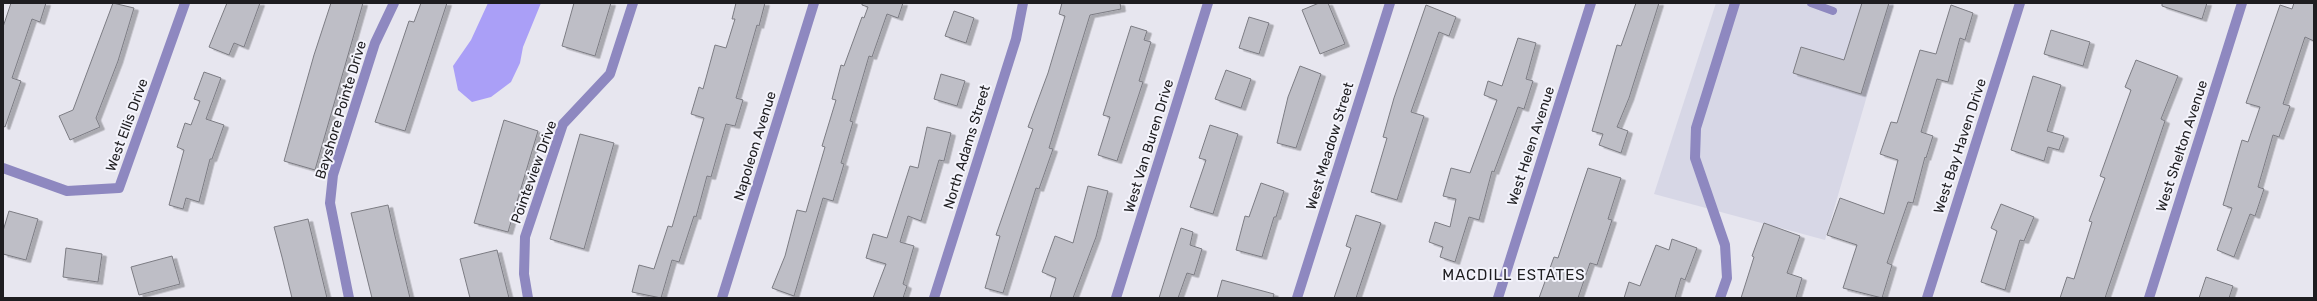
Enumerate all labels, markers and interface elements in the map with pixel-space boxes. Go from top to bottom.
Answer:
street label: Bayshore Pointe Drive [312,39,370,181]
street label: West Ellis Drive [102,76,152,174]
street label: West Bay Haven Drive [1930,76,1990,216]
street label: West Van Buren Drive [1121,77,1177,215]
street label: West Shelton Avenue [2153,78,2211,214]
street label: West Meadow Street [1303,80,1358,212]
street label: North Adams Street [940,82,994,211]
street label: West Helen Avenue [1504,84,1558,208]
street label: Napoleon Avenue [730,89,780,203]
street label: Pointeview Drive [507,118,561,226]
district label: MACDILL ESTATES [1442,266,1586,284]

